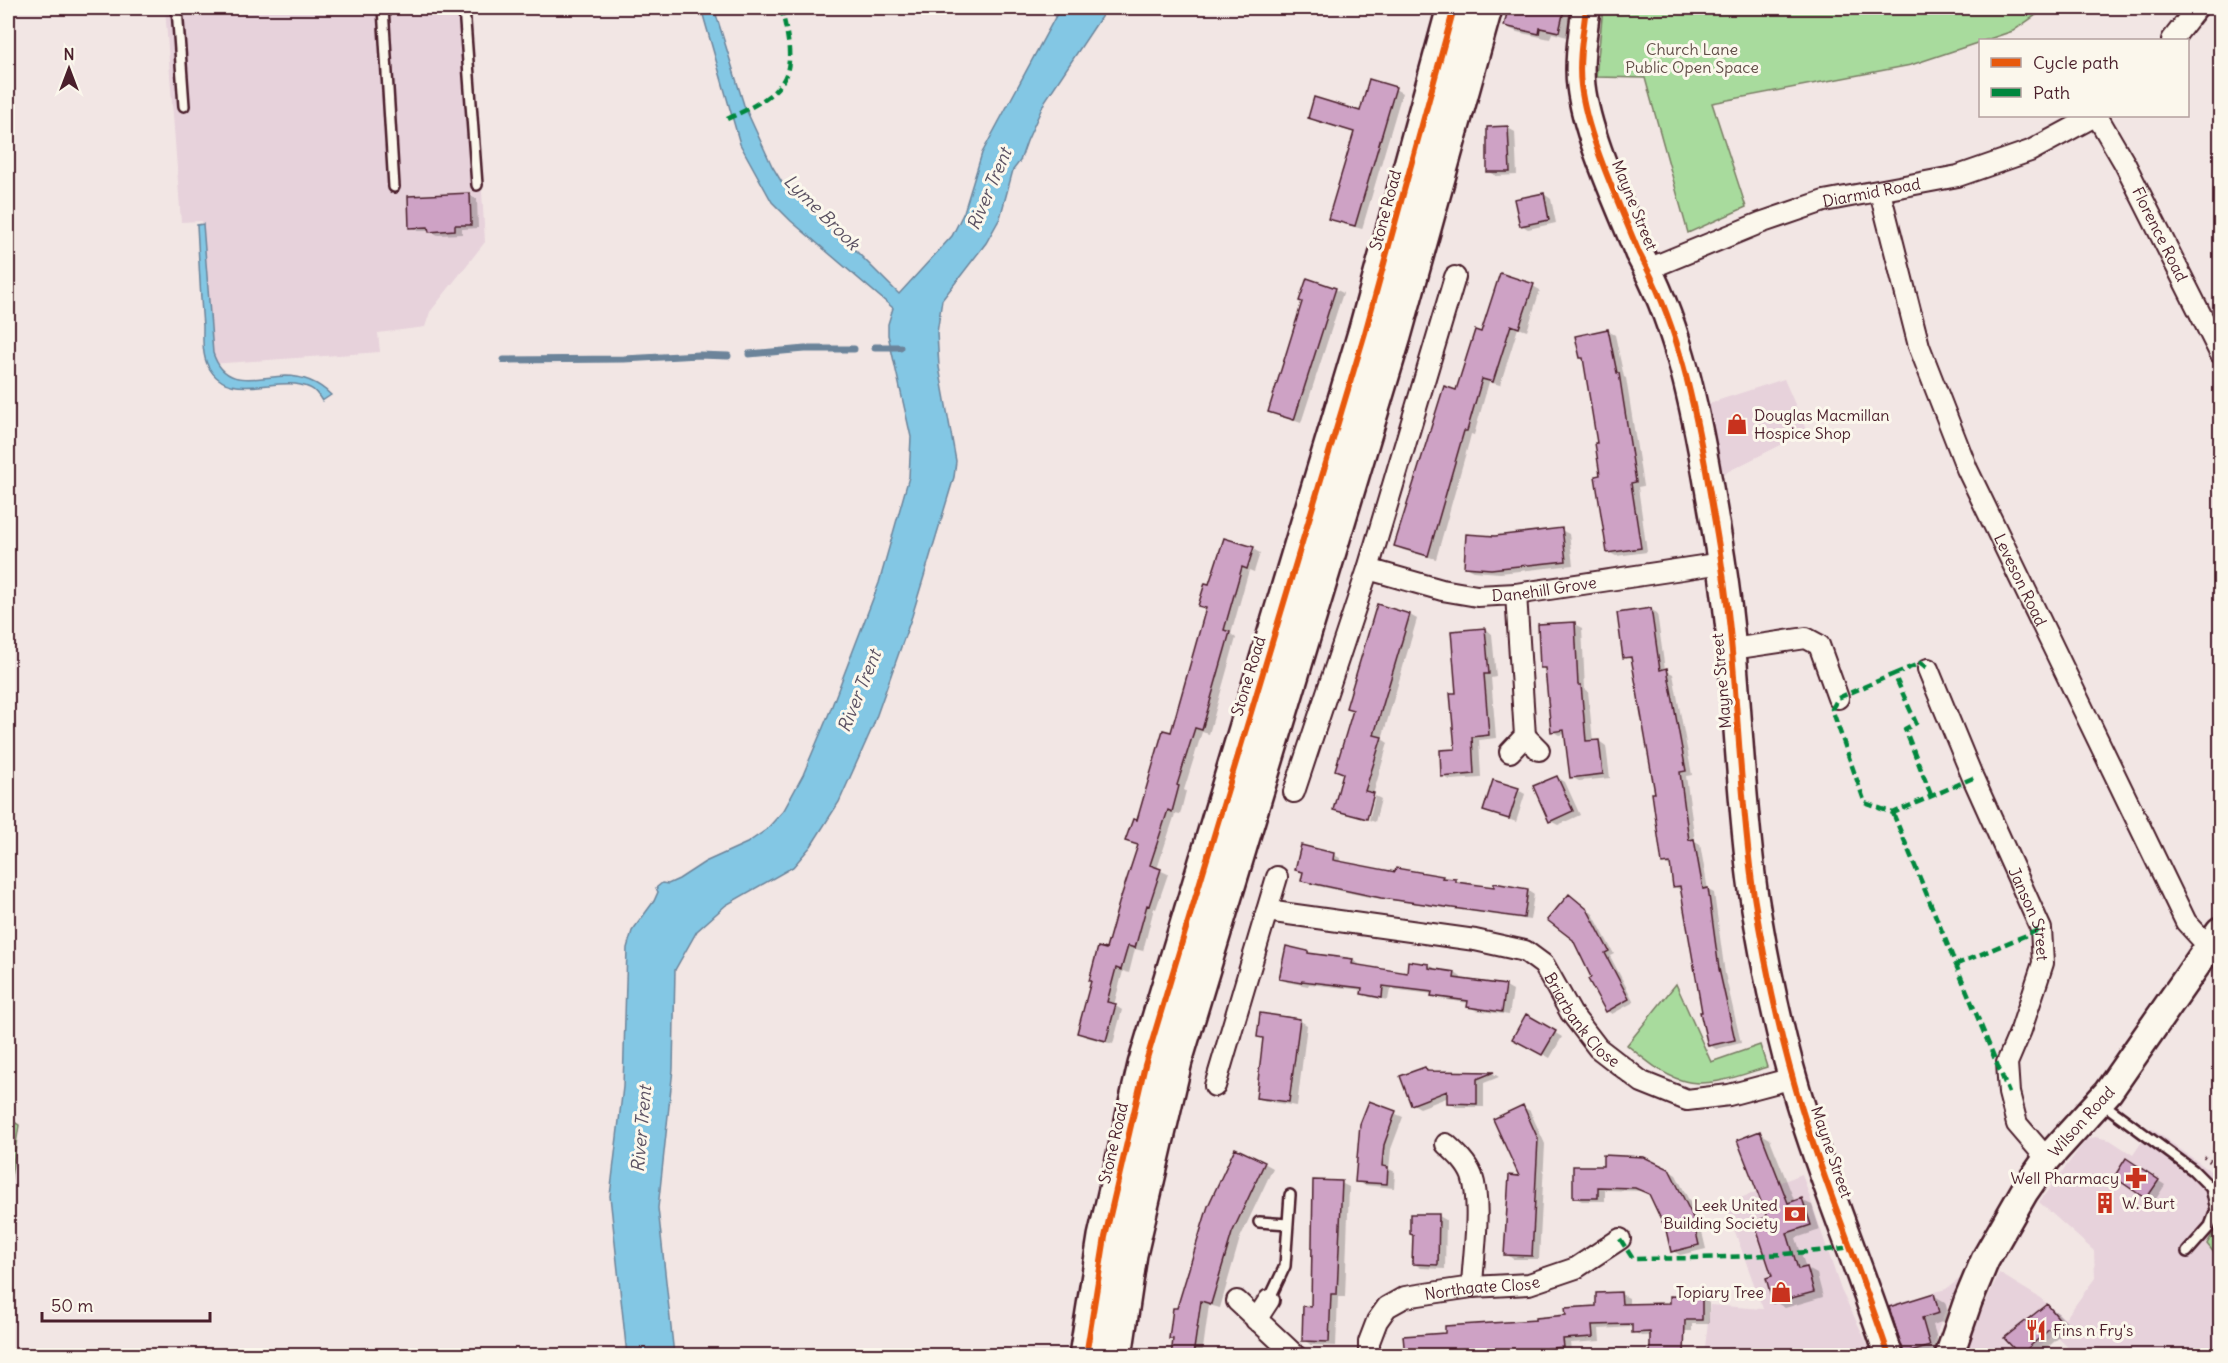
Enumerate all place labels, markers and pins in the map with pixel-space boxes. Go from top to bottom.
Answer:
place label: Douglas Macmillan Hospice Shop [1754,405,1890,443]
shop icon: Douglas Macmillan Hospice Shop [1725,412,1749,436]
pharmacy icon: Well Pharmacy [2124,1166,2148,1190]
place label: Well Pharmacy [2011,1168,2119,1188]
building icon: W. Burt [2093,1191,2117,1215]
place label: W. Burt [2122,1193,2175,1213]
place label: Leek United Building Society [1663,1195,1778,1233]
bank icon: Leek United Building Society [1783,1202,1807,1226]
shop icon: Topiary Tree [1769,1280,1793,1304]
place label: Topiary Tree [1676,1282,1764,1302]
restaurant icon: Fins n Fry's [2024,1318,2048,1342]
place label: Fins n Fry's [2053,1320,2133,1340]

